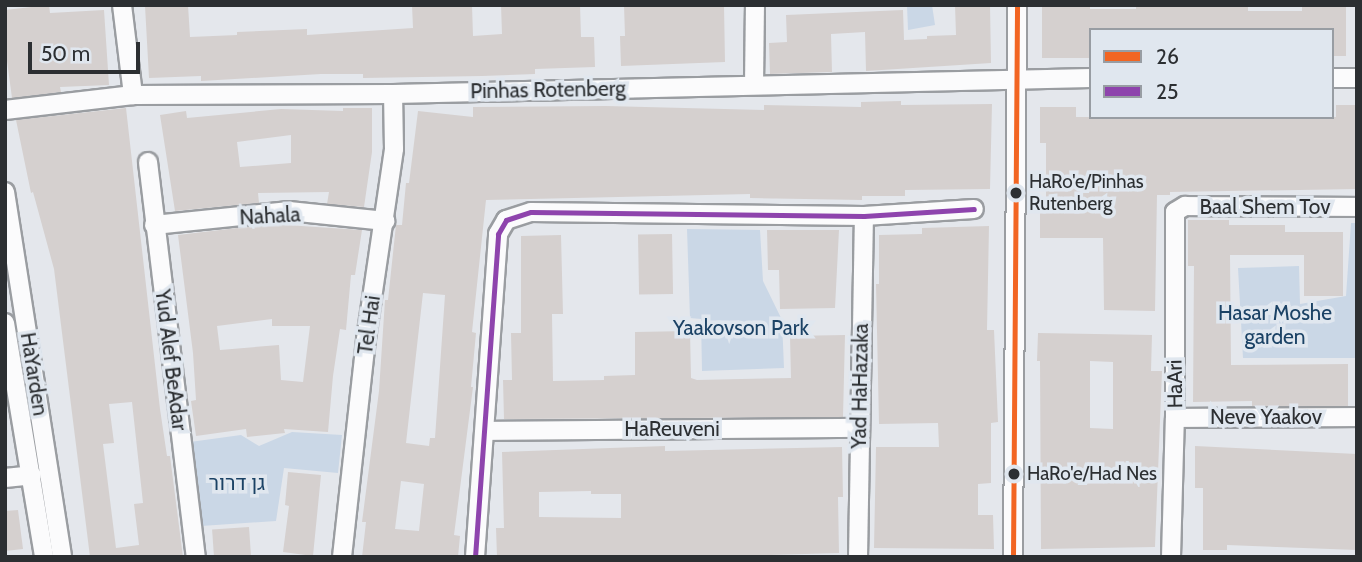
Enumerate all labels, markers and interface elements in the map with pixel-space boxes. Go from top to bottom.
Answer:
scale bar [32,28,144,72]
legend [1089,28,1334,119]
text: 50 m [41,41,90,66]
text: 26 [1156,44,1179,69]
street label: Pinhas Rotenberg [470,76,626,104]
text: 25 [1156,79,1178,104]
place label: HaRo'e/Pinhas Rutenberg [1029,171,1144,215]
marker: HaRo'e/Pinhas Rutenberg [1009,186,1023,200]
street label: Baal Shem Tov [1199,194,1331,220]
street label: Nahala [239,202,301,230]
street label: Yud Alef BeAdar [150,288,192,432]
street label: Tel Hai [352,294,386,356]
park label: Hasar Moshe garden [1218,300,1332,350]
park label: Yaakovson Park [673,315,809,341]
street label: Yad HaHazaka [846,323,874,449]
street label: HaYarden [15,331,53,417]
street label: HaAri [1162,359,1188,409]
street label: Neve Yaakov [1210,404,1322,430]
street label: HaReuveni [624,416,720,442]
place label: HaRo'e/Had Nes [1027,463,1157,485]
marker: HaRo'e/Had Nes [1007,467,1021,481]
park label: גן דרור [209,470,265,496]

